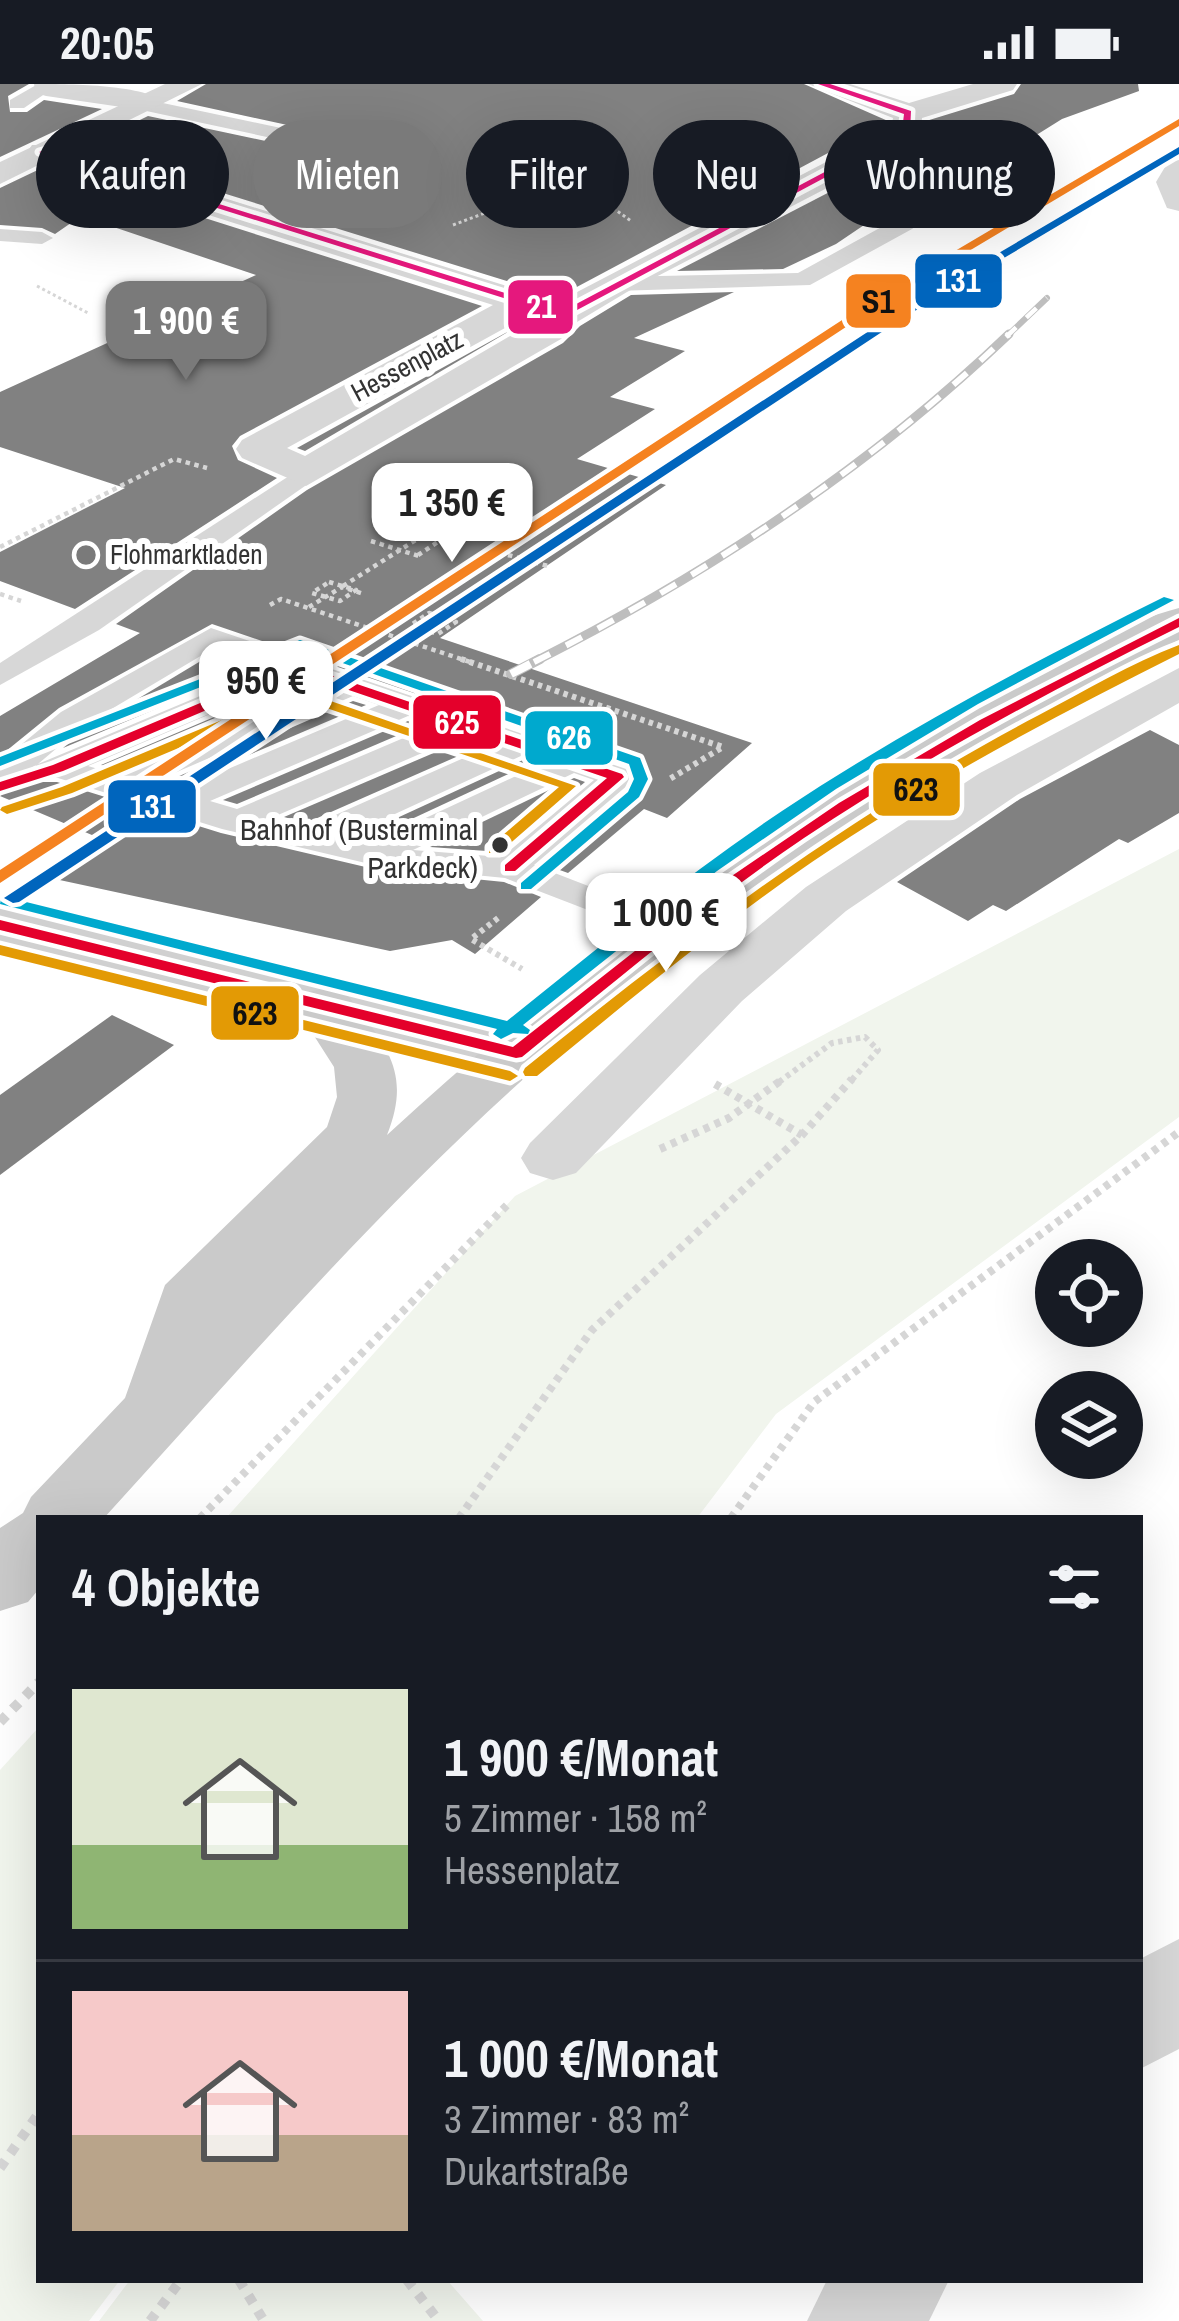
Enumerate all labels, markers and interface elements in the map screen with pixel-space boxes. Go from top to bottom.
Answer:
text: 20:05 [60,12,154,73]
chip: Kaufen [36,120,229,228]
chip: Mieten [253,120,442,228]
chip: Filter [466,120,629,228]
chip: Neu [653,120,800,228]
chip: Wohnung [824,120,1055,228]
line badge: 131 [913,252,1004,310]
text: 131 [935,258,982,302]
line badge: S1 [844,272,913,330]
line badge: 21 [506,278,575,336]
text: S1 [861,279,895,323]
pin: 1 900 € [75,281,297,383]
text: 21 [526,284,557,328]
text: 1 900 € [133,294,239,346]
street label: Hessenplatz [344,321,469,410]
pin: 1 350 € [341,463,563,565]
text: 1 350 € [399,476,505,528]
place label: Flohmarktladen [110,536,263,572]
marker: Flohmarktladen [73,542,99,568]
pin: 950 € [182,641,350,743]
text: 950 € [226,654,306,706]
line badge: 625 [411,693,503,751]
text: 625 [434,700,480,744]
line badge: 626 [523,709,615,767]
text: 626 [546,715,592,759]
line badge: 623 [871,761,962,818]
text: 623 [893,767,939,811]
line badge: 131 [106,778,198,835]
text: 131 [129,784,176,828]
place label: Bahnhof (Busterminal Parkdeck) [240,809,478,887]
marker: Bahnhof (Busterminal Parkdeck) [489,834,511,856]
pin: 1 000 € [555,873,777,975]
text: 1 000 € [613,886,719,938]
line badge: 623 [209,984,301,1042]
text: 623 [232,991,278,1035]
map controls [1035,1239,1143,1479]
button: locate [1035,1239,1143,1347]
button: layers [1035,1371,1143,1479]
text: 4 Objekte [72,1553,260,1622]
icon: filters [1041,1554,1107,1620]
text: 1 900 €/Monat [444,1723,718,1792]
icon: home [168,1737,312,1881]
text: 5 Zimmer · 158 m² [444,1792,707,1844]
text: Hessenplatz [444,1844,620,1896]
text: 1 000 €/Monat [444,2024,718,2093]
icon: home [168,2039,312,2183]
text: 3 Zimmer · 83 m² [444,2093,689,2145]
text: Dukartstraße [444,2145,629,2197]

